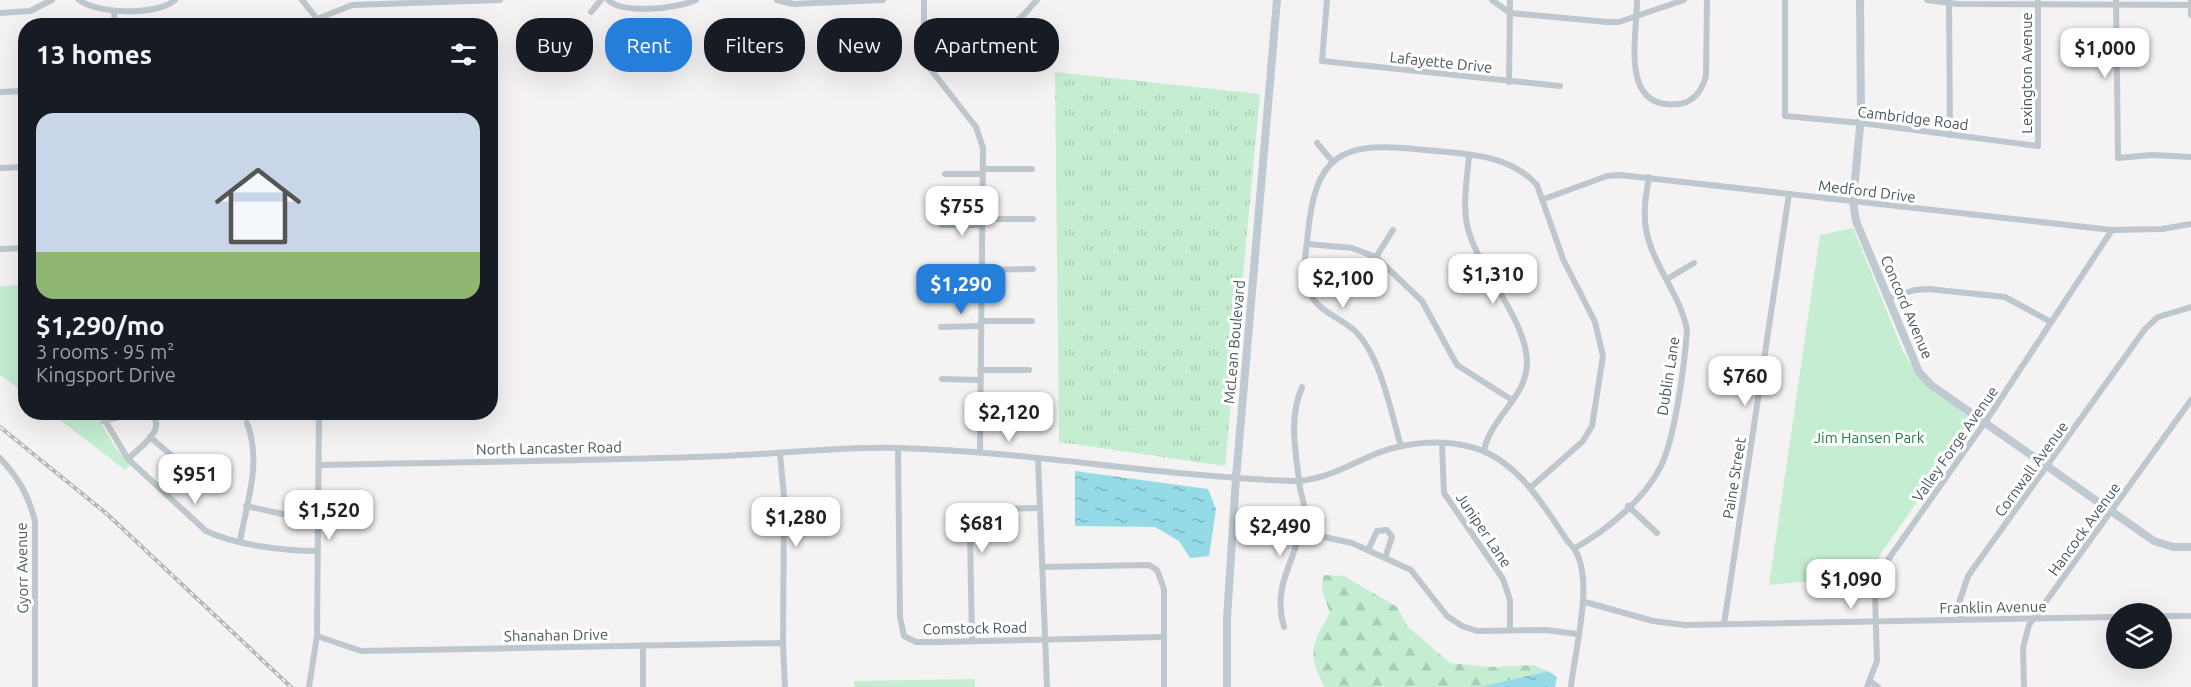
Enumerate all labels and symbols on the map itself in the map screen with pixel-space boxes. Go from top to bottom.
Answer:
street label: Lexington Avenue [2018,12,2035,134]
pin: $1,000 [2056,28,2154,79]
street label: Lafayette Drive [1389,48,1493,76]
street label: Cambridge Road [1857,103,1969,133]
street label: Medford Drive [1817,177,1917,205]
pin: $755 [926,186,998,237]
street label: Concord Avenue [1878,253,1936,361]
pin: $1,310 [1444,254,1542,305]
pin: $2,100 [1294,258,1392,309]
pin: $1,290 [912,264,1010,315]
street label: McLean Boulevard [1220,279,1248,405]
street label: Dublin Lane [1653,335,1683,417]
pin: $760 [1709,356,1781,407]
street label: Valley Forge Avenue [1909,383,2001,505]
pin: $2,120 [960,392,1058,443]
street label: Cornwall Avenue [1991,418,2071,520]
park label: Jim Hansen Park [1814,429,1925,446]
street label: Paine Street [1719,436,1749,520]
street label: North Lancaster Road [476,438,622,458]
pin: $951 [159,454,231,505]
street label: Hancock Avenue [2045,479,2123,579]
street label: Juniper Lane [1453,489,1515,571]
pin: $1,520 [280,490,378,541]
pin: $1,280 [747,497,845,548]
pin: $681 [946,503,1018,554]
pin: $2,490 [1231,506,1329,557]
street label: Gyorr Avenue [13,522,31,614]
pin: $1,090 [1802,559,1900,610]
street label: Franklin Avenue [1939,598,2047,616]
street label: Comstock Road [923,619,1027,637]
street label: Shanahan Drive [504,626,608,644]

